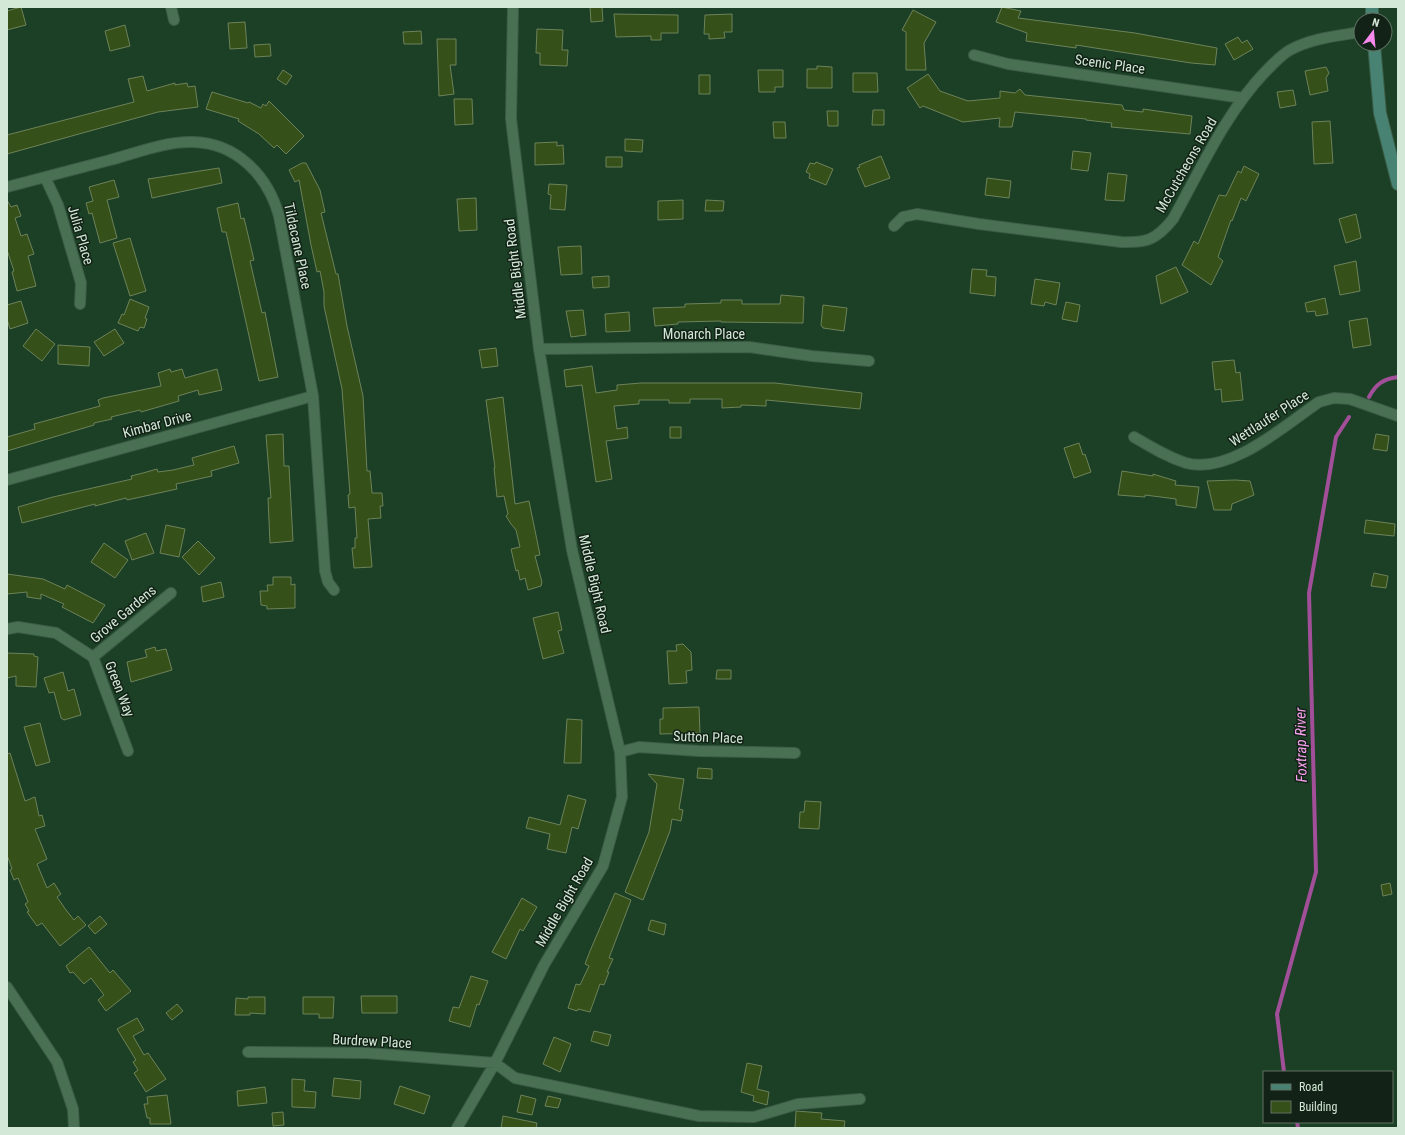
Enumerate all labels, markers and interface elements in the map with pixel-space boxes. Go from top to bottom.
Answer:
north arrow [1353,12,1393,52]
text: N [1371,16,1381,30]
street label: Scenic Place [1074,51,1147,77]
street label: McCutcheons Road [1152,115,1220,215]
street label: Tildacane Place [281,201,315,291]
street label: Julia Place [65,204,97,267]
street label: Middle Bight Road [501,218,529,320]
street label: Monarch Place [663,326,746,342]
street label: Wettlaufer Place [1226,386,1312,449]
street label: Kimbar Drive [121,407,193,441]
street label: Middle Bight Road [576,533,614,635]
street label: Grove Gardens [87,582,159,646]
street label: Green Way [102,659,138,719]
water label: Foxtrap River [1291,707,1311,783]
street label: Sutton Place [673,728,744,746]
street label: Middle Bight Road [532,854,596,950]
street label: Burdrew Place [332,1031,412,1051]
legend [1263,1071,1393,1123]
text: Road [1299,1080,1323,1094]
text: Building [1299,1100,1337,1114]

